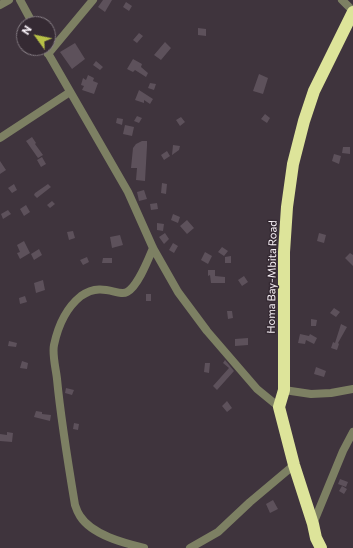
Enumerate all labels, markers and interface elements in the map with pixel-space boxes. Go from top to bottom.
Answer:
north arrow [16,16,56,56]
text: N [19,23,34,37]
street label: Homa Bay-Mbita Road [264,220,280,334]

